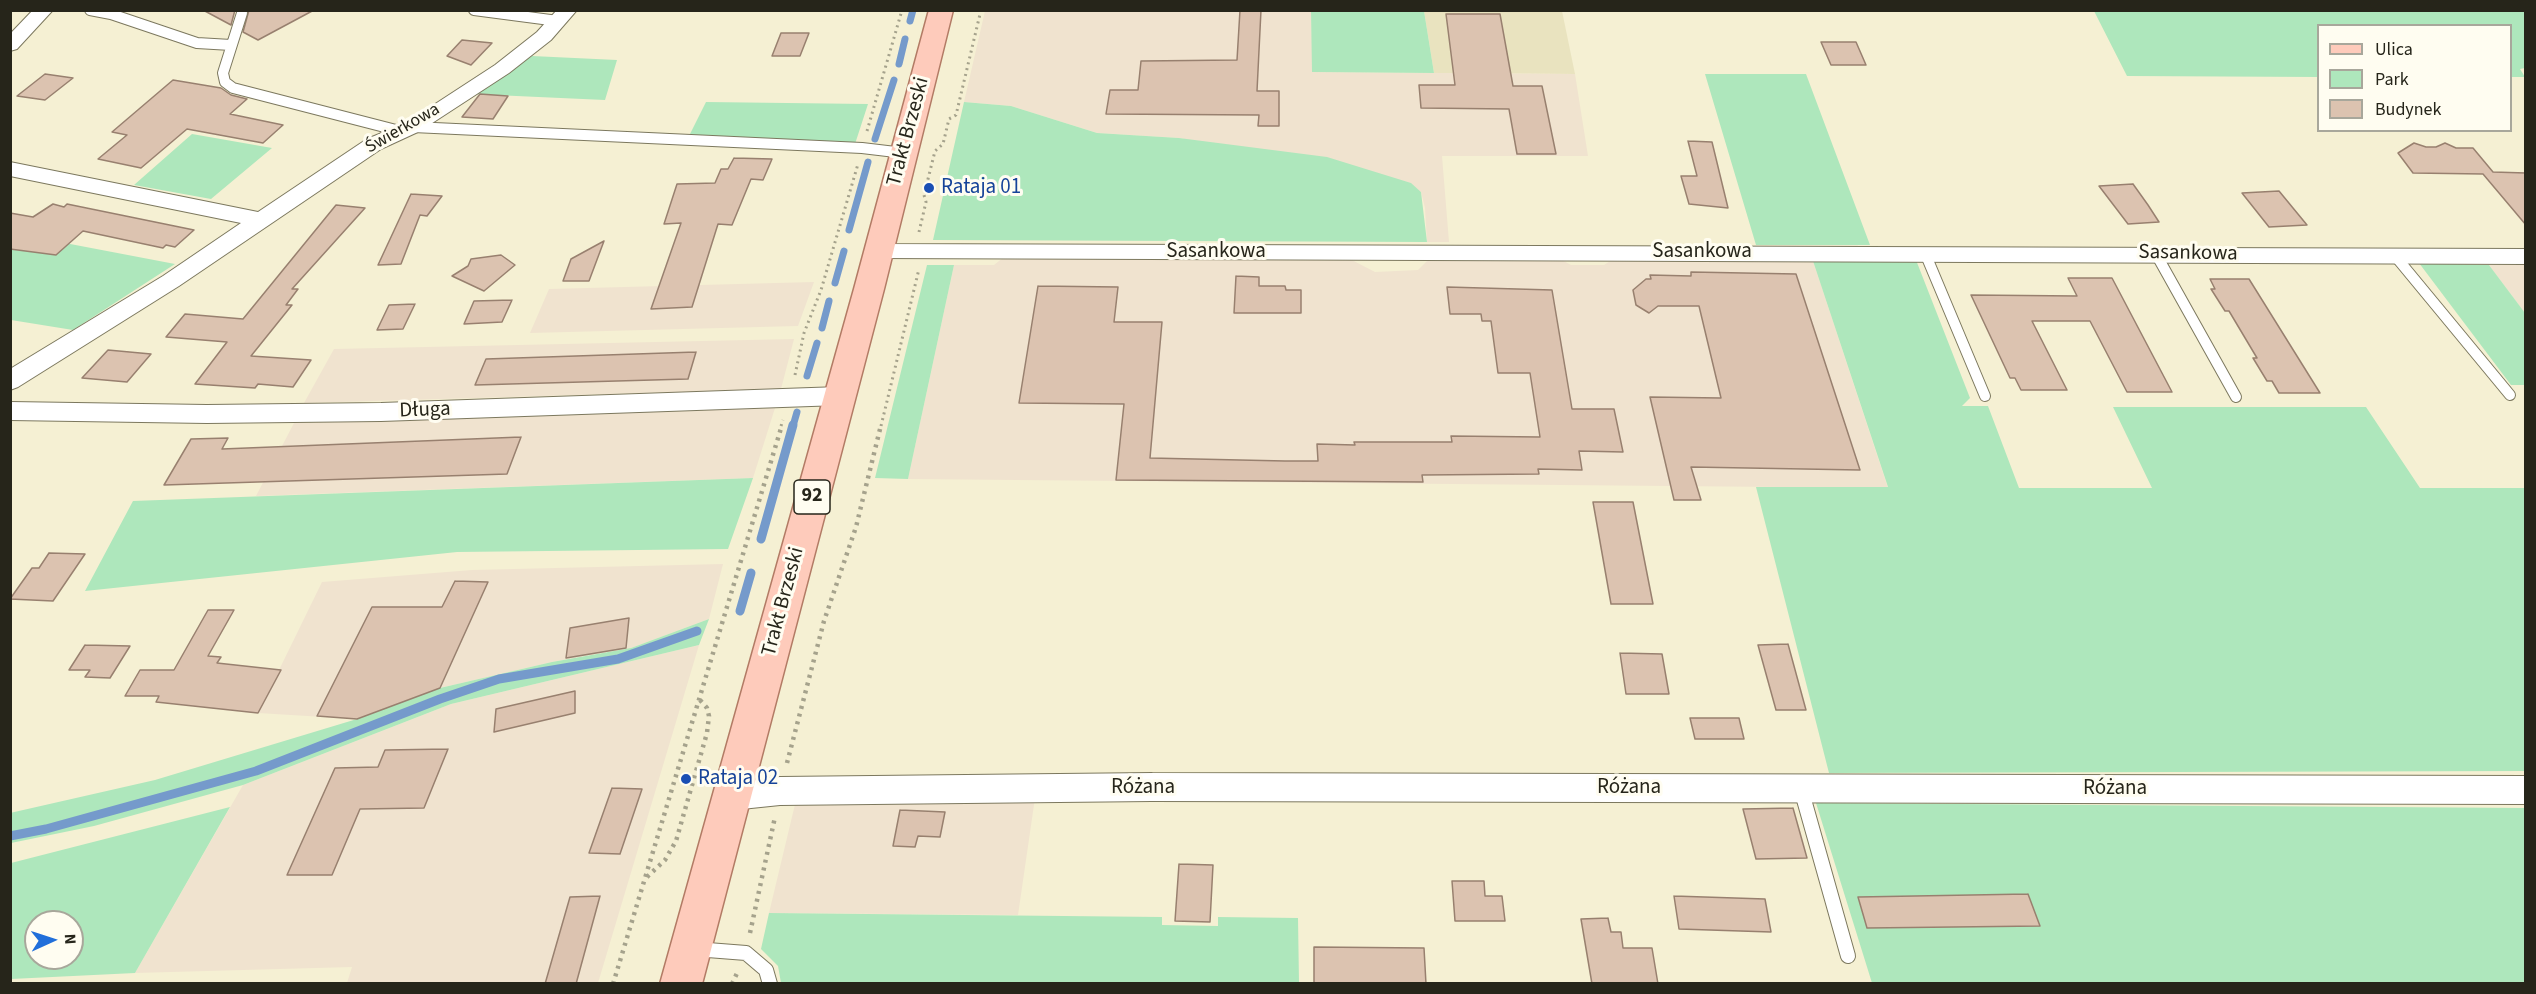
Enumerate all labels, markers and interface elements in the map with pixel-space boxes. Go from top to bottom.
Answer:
legend [2317,24,2512,132]
text: Ulica [2375,37,2413,62]
text: Park [2375,67,2409,92]
street label: Trakt Brzeski [882,75,936,189]
text: Budynek [2375,97,2441,122]
street label: Świerkowa [362,99,444,159]
place label: Rataja 01 [941,175,1021,201]
marker: Rataja 01 [922,181,936,195]
street label: Sasankowa [1166,239,1266,265]
street label: Sasankowa [1652,239,1752,265]
street label: Sasankowa [2138,241,2238,267]
street label: Długa [399,398,451,424]
road number: 92 [794,480,830,514]
street label: Trakt Brzeski [757,545,811,659]
place label: Rataja 02 [698,766,778,792]
marker: Rataja 02 [679,772,693,786]
street label: Różana [1111,775,1175,801]
street label: Różana [1597,775,1661,801]
street label: Różana [2083,776,2147,802]
north arrow [24,910,84,970]
text: N [59,933,81,945]

